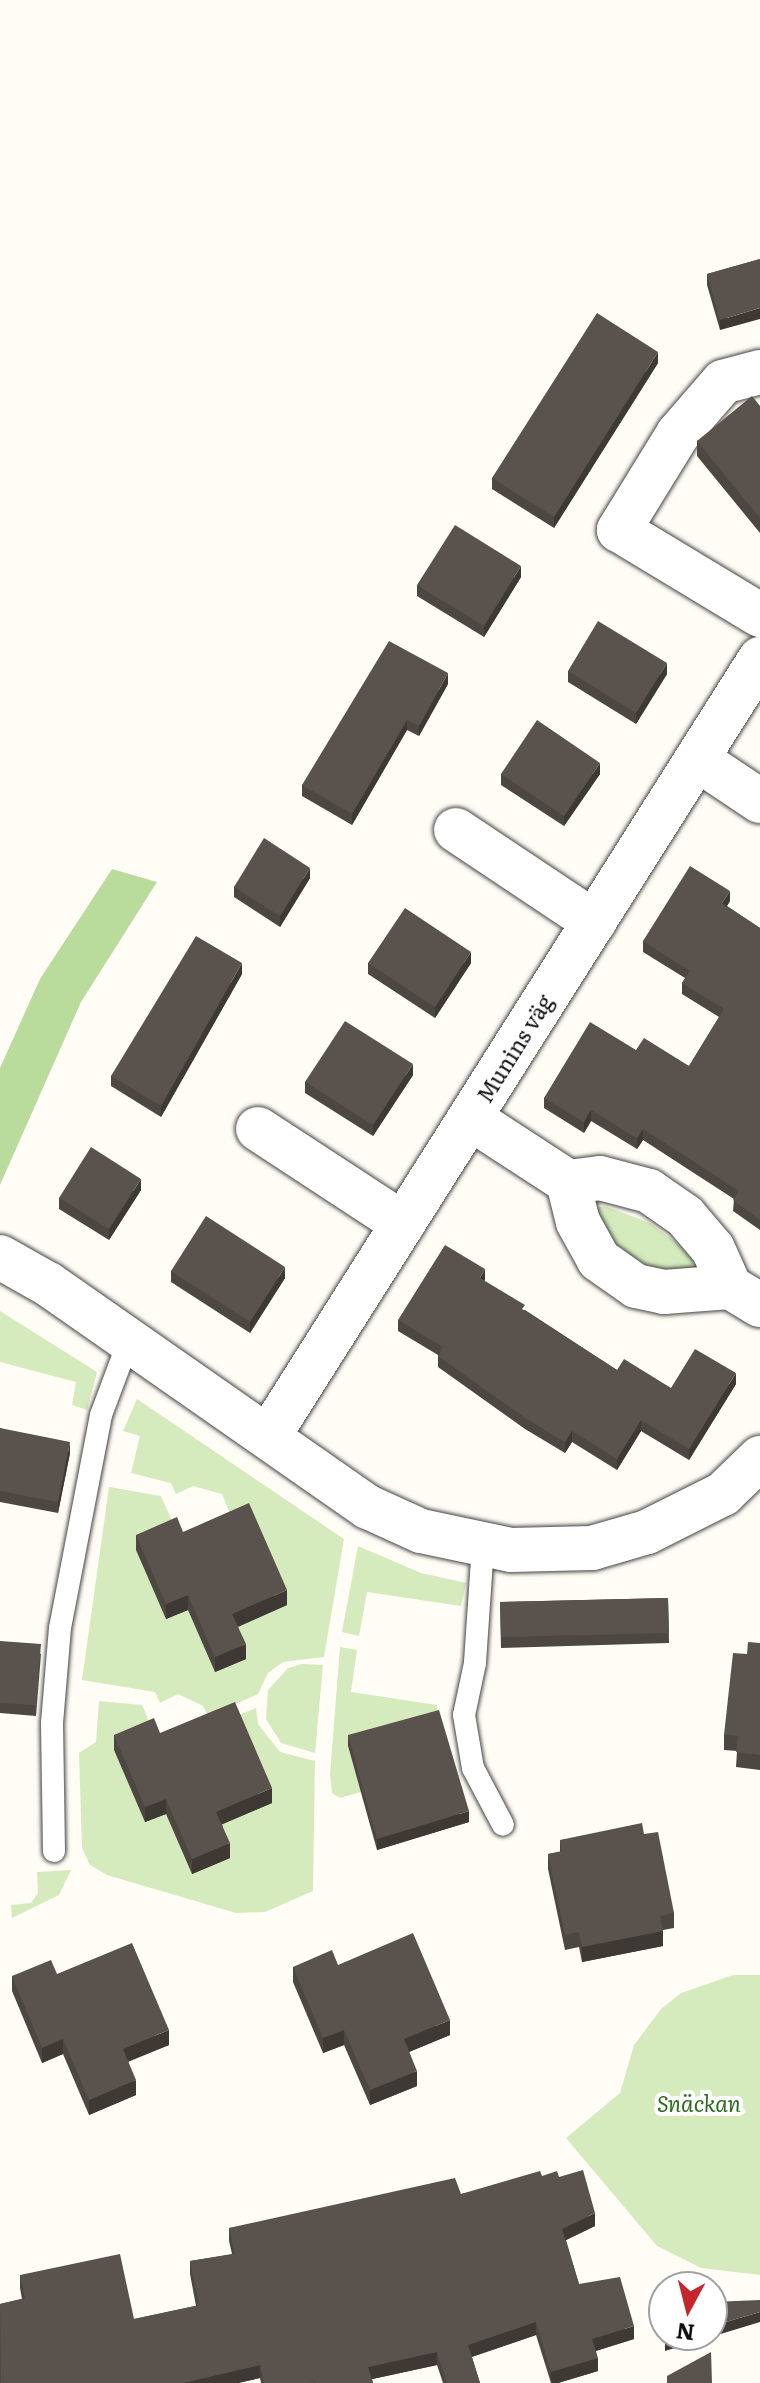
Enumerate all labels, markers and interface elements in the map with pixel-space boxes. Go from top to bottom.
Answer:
street label: Munins väg [470,989,558,1107]
park label: Snäckan [657,2090,741,2116]
north arrow [648,2271,728,2351]
text: N [674,2316,696,2351]

